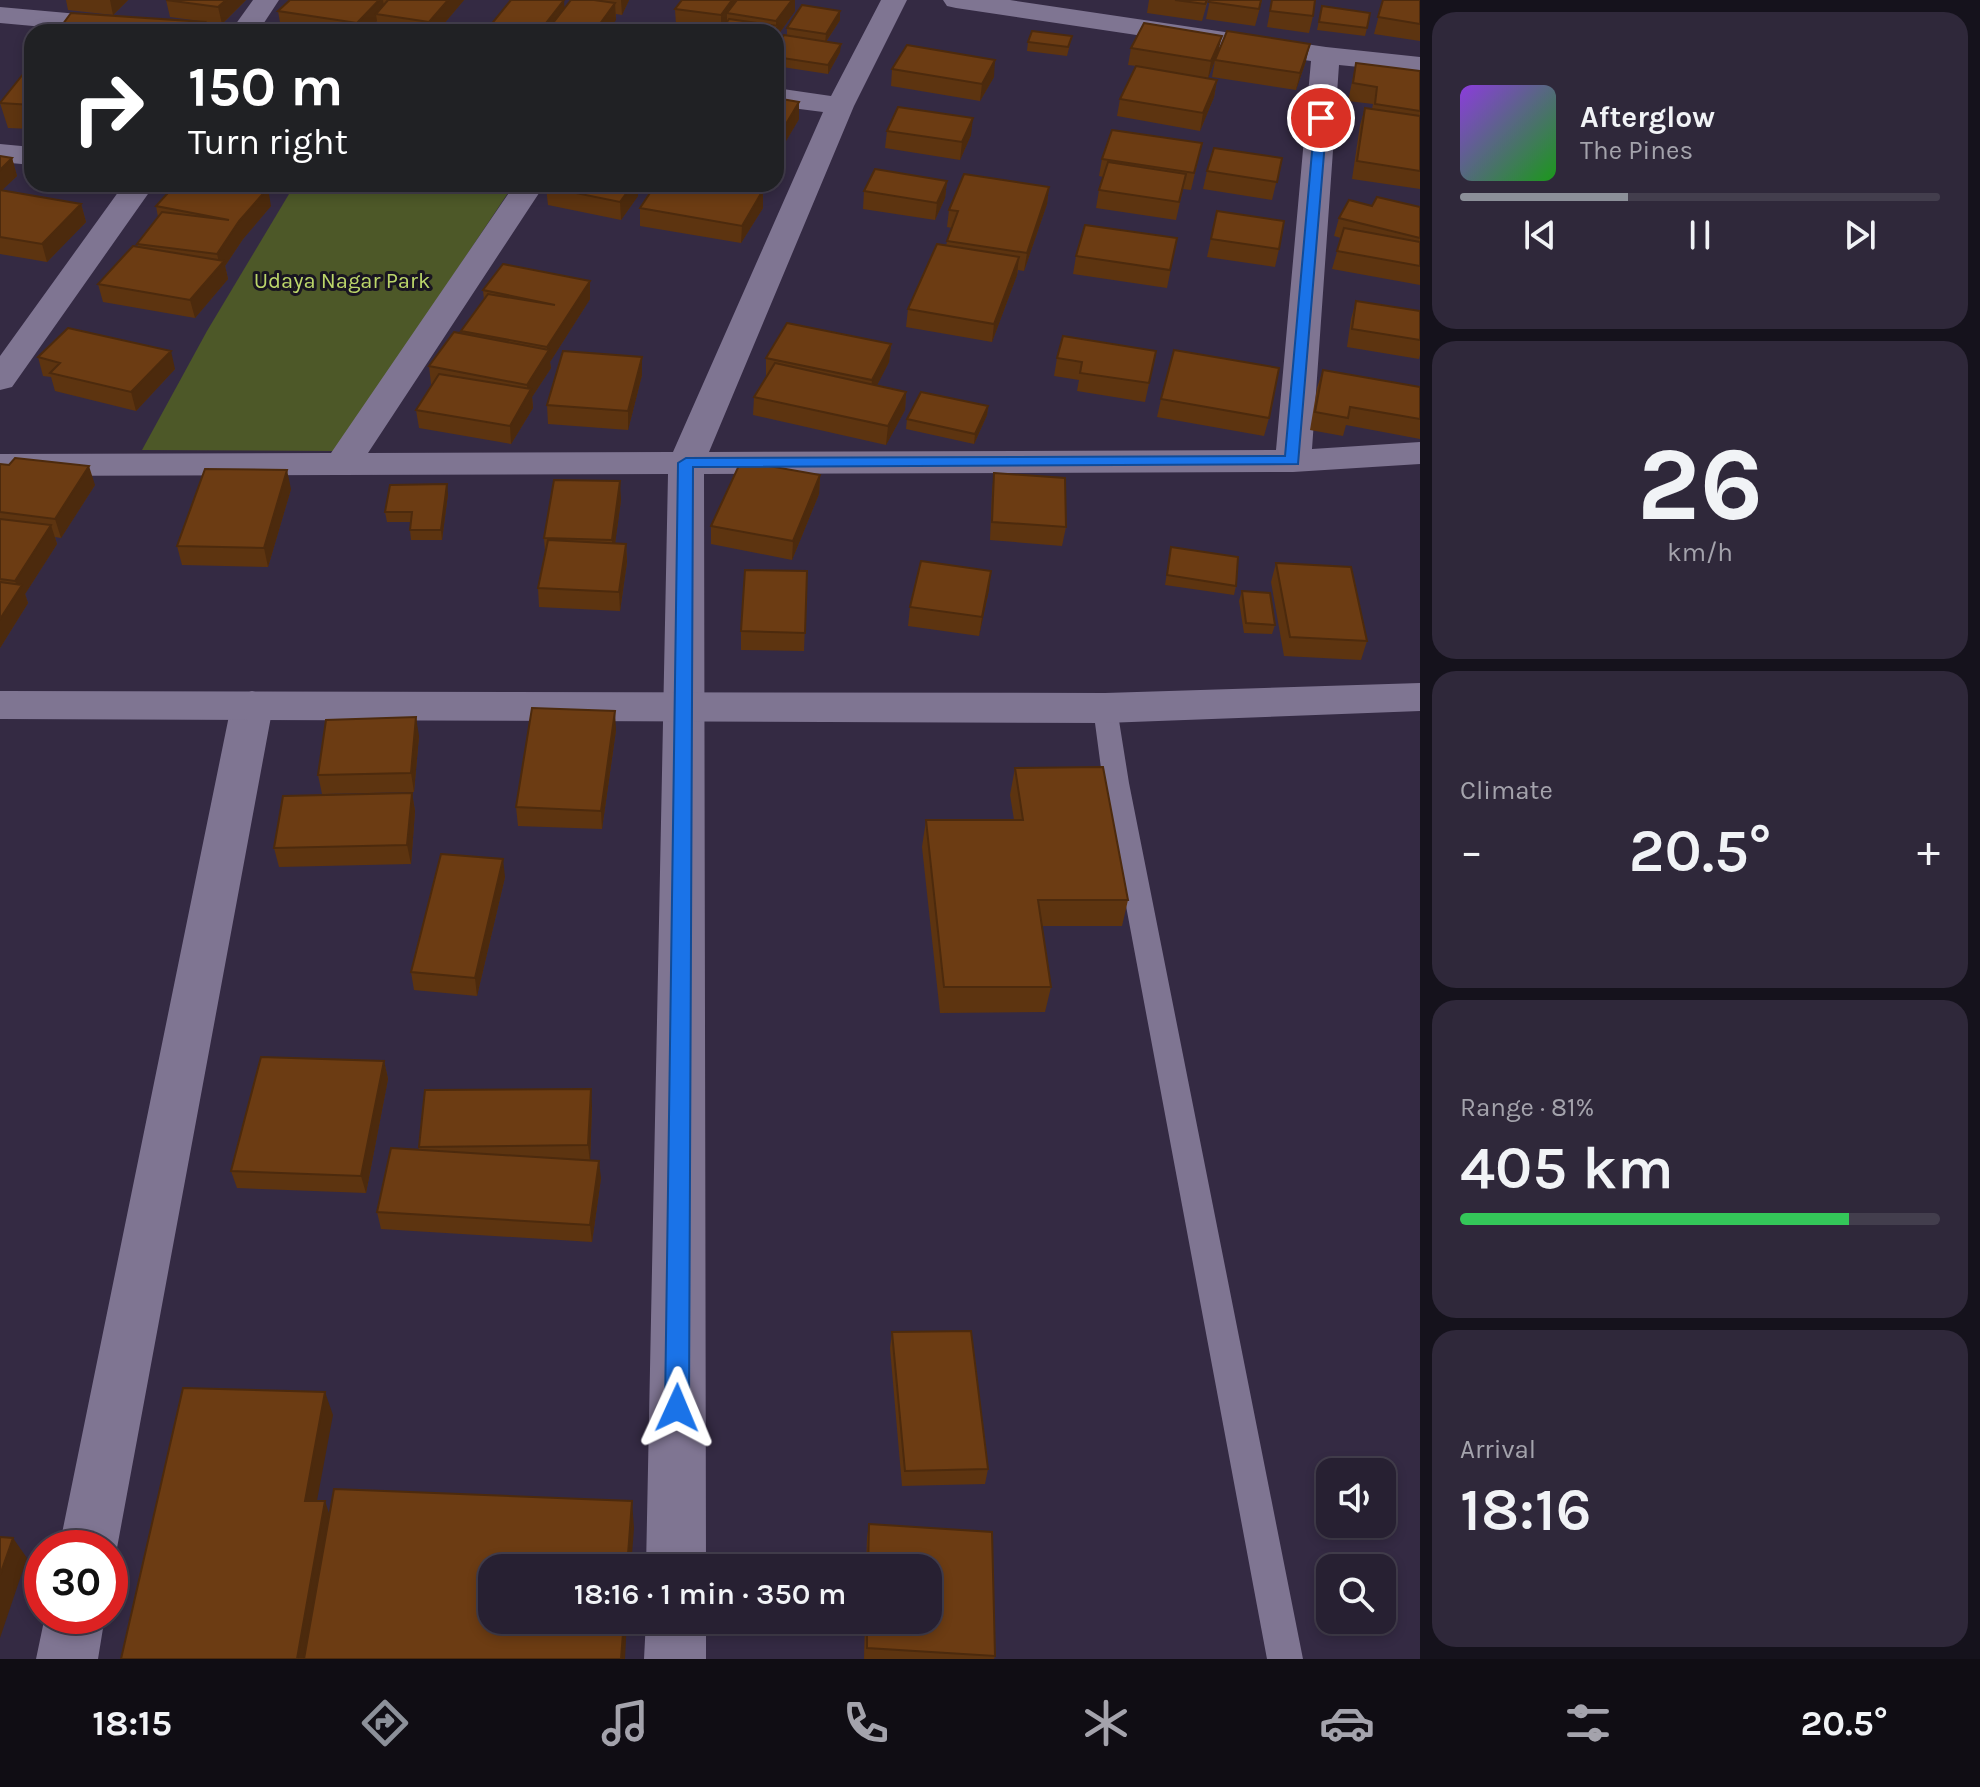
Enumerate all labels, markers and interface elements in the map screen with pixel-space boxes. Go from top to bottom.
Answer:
text: 150 m [188,54,343,119]
icon: right [56,56,160,160]
pin [1287,84,1355,152]
icon: arrive [1299,96,1343,140]
text: Afterglow [1580,99,1715,135]
text: Turn right [188,121,348,163]
text: The Pines [1580,135,1693,166]
icon: previous [1518,213,1562,257]
icon: pause [1678,213,1722,257]
icon: next [1838,213,1882,257]
park label: Udaya Nagar Park [254,268,430,294]
text: 26 [1637,424,1763,545]
text: km/h [1667,537,1733,568]
text: Climate [1460,775,1553,806]
text: 20.5° [1629,816,1771,886]
text: − [1460,826,1483,877]
text: + [1917,826,1940,877]
text: Range · 81% [1460,1092,1594,1123]
text: 405 km [1460,1133,1674,1203]
position arrow [635,1366,719,1450]
text: Arrival [1460,1434,1536,1465]
map controls [1316,1458,1396,1634]
button: sound [1316,1458,1396,1538]
text: 18:16 [1460,1475,1592,1545]
speed limit sign: 30 [24,1530,128,1634]
button: search [1316,1554,1396,1634]
text: 18:16 · 1 min · 350 m [574,1576,846,1612]
icon: directions [357,1695,413,1751]
icon: music [597,1695,653,1751]
icon: phone [838,1695,894,1751]
icon: climate [1078,1695,1134,1751]
icon: car [1319,1695,1375,1751]
icon: filters [1560,1695,1616,1751]
text: 18:15 [92,1702,172,1744]
text: 20.5° [1800,1702,1888,1744]

